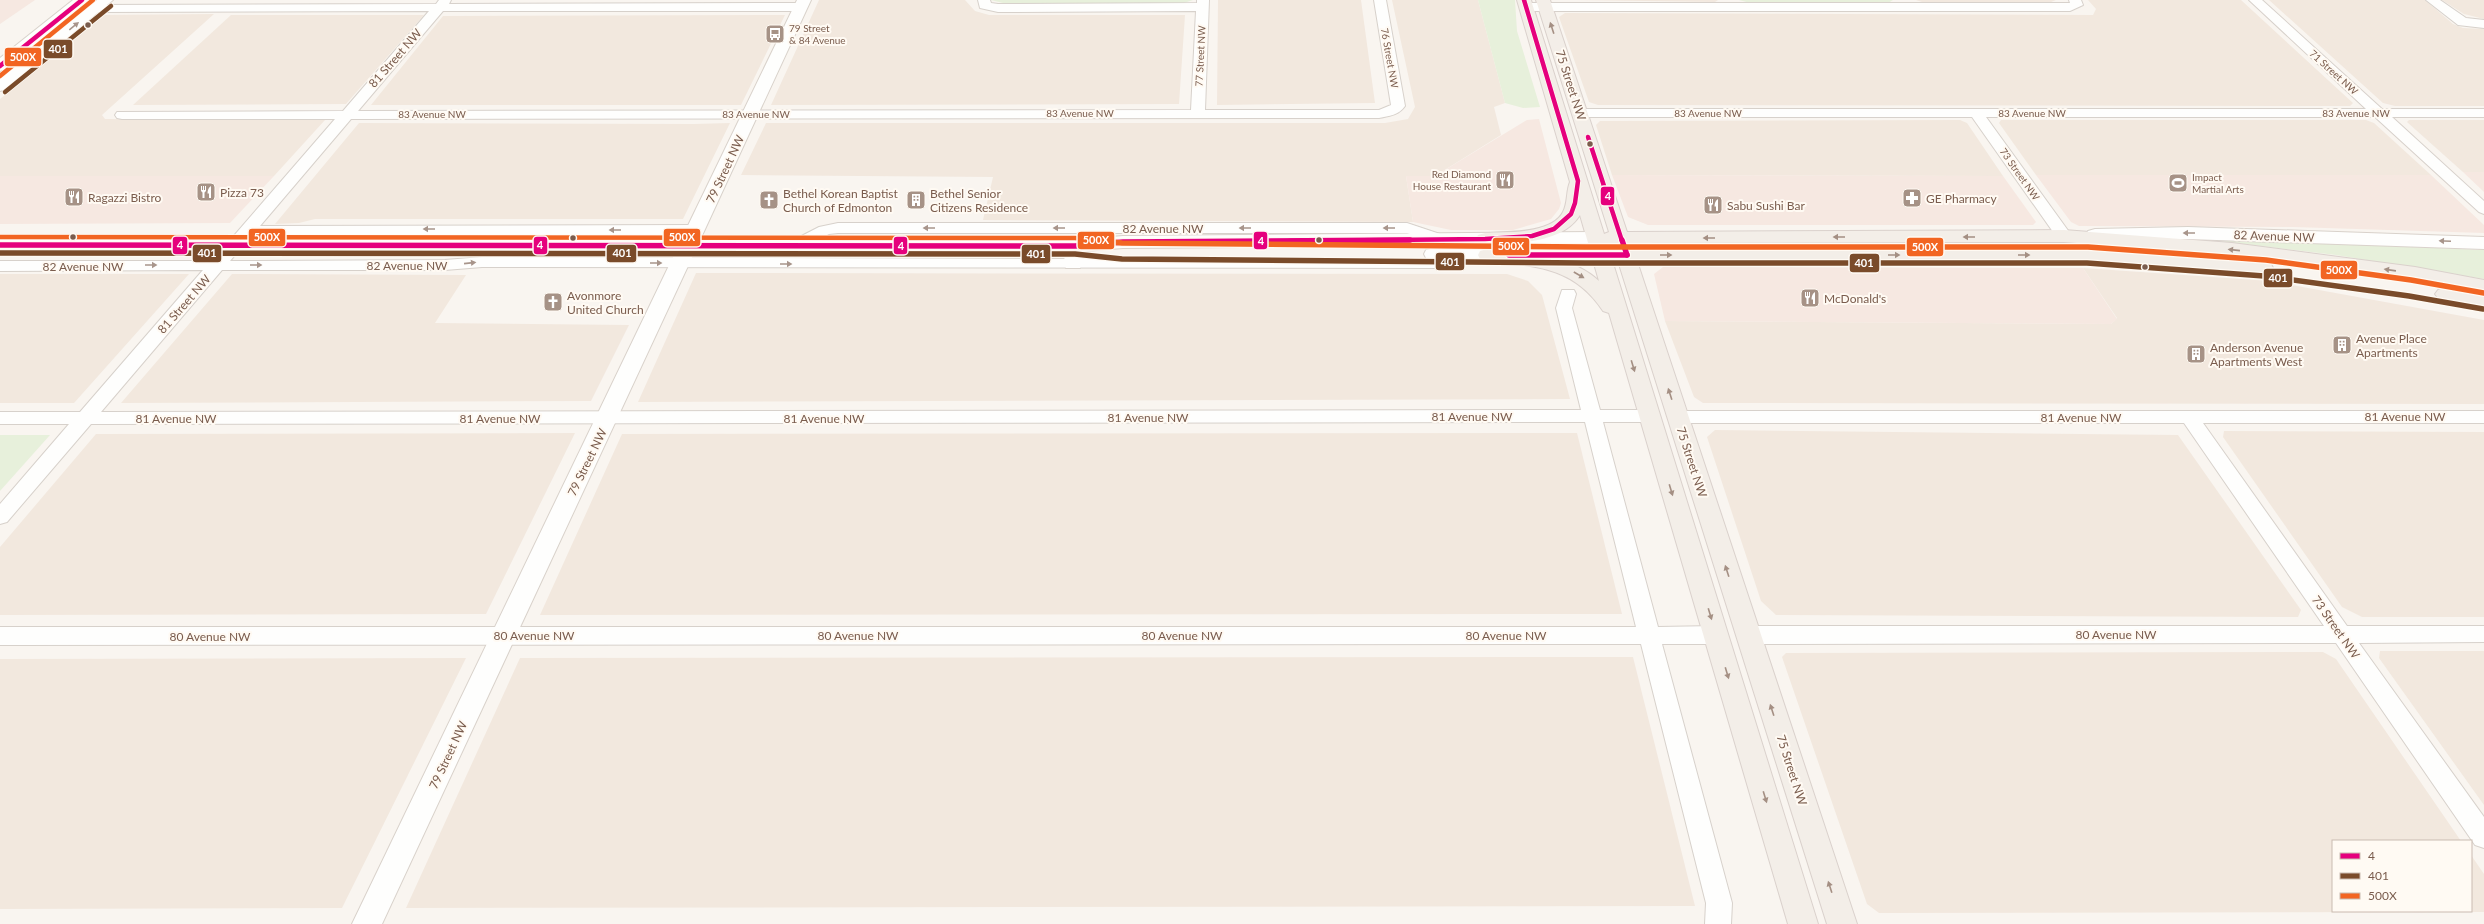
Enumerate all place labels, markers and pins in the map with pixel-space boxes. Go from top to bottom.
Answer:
unlabelled marker [83,20,93,30]
place label: 79 Street & 84 Avenue [789,22,846,46]
bus stop icon: 79 Street & 84 Avenue [764,23,786,45]
unlabelled marker [1585,139,1595,149]
place label: Red Diamond House Restaurant [1413,168,1491,192]
restaurant icon: Red Diamond House Restaurant [1494,169,1516,191]
place label: Impact Martial Arts [2192,171,2244,195]
sports icon: Impact Martial Arts [2167,172,2189,194]
restaurant icon: Pizza 73 [195,181,217,203]
place label: Pizza 73 [220,185,264,200]
restaurant icon: Ragazzi Bistro [63,186,85,208]
place label: Bethel Korean Baptist Church of Edmonton [783,186,899,215]
place label: Bethel Senior Citizens Residence [930,186,1028,215]
pharmacy icon: GE Pharmacy [1901,187,1923,209]
church icon: Bethel Korean Baptist Church of Edmonton [758,189,780,211]
building icon: Bethel Senior Citizens Residence [905,189,927,211]
place label: Ragazzi Bistro [88,190,162,205]
place label: GE Pharmacy [1926,191,1998,206]
restaurant icon: Sabu Sushi Bar [1702,194,1724,216]
place label: Sabu Sushi Bar [1727,198,1805,213]
unlabelled marker [68,232,78,242]
unlabelled marker [568,233,578,243]
unlabelled marker [1314,235,1324,245]
unlabelled marker [2140,262,2150,272]
restaurant icon: McDonald's [1799,287,1821,309]
place label: Avonmore United Church [567,288,644,317]
church icon: Avonmore United Church [542,291,564,313]
place label: McDonald's [1824,291,1886,306]
place label: Avenue Place Apartments [2356,331,2427,360]
building icon: Avenue Place Apartments [2331,334,2353,356]
place label: Anderson Avenue Apartments West [2210,340,2303,369]
building icon: Anderson Avenue Apartments West [2185,343,2207,365]

